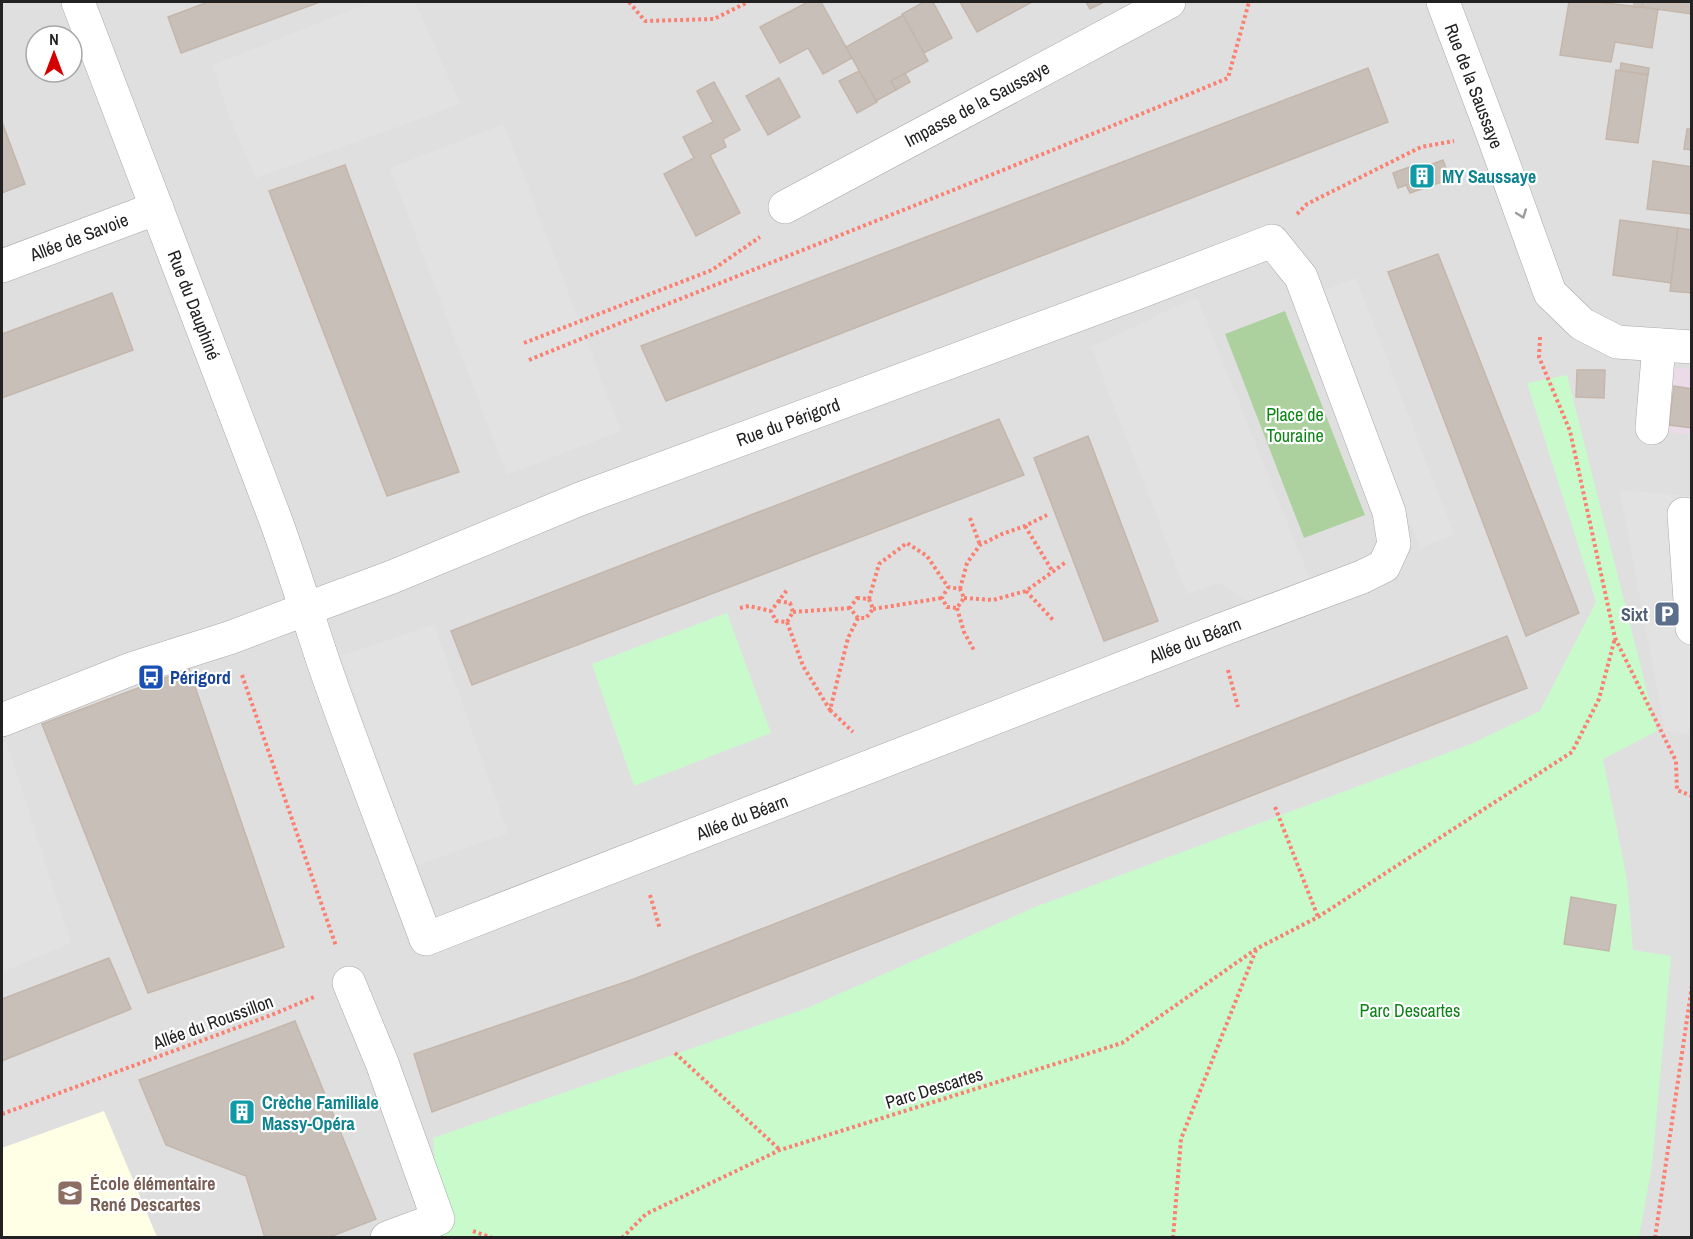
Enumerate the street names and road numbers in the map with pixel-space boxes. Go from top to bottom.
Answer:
street label: Rue de la Saussaye [1439,20,1509,152]
street label: Impasse de la Saussaye [900,55,1054,153]
street label: Allée de Savoie [25,207,132,268]
street label: Rue du Dauphiné [162,247,226,363]
street label: Rue du Périgord [733,392,843,452]
street label: Allée du Béarn [1144,611,1245,669]
street label: Allée du Béarn [691,788,792,846]
street label: Allée du Roussillon [148,989,277,1056]
street label: Parc Descartes [882,1061,986,1115]

